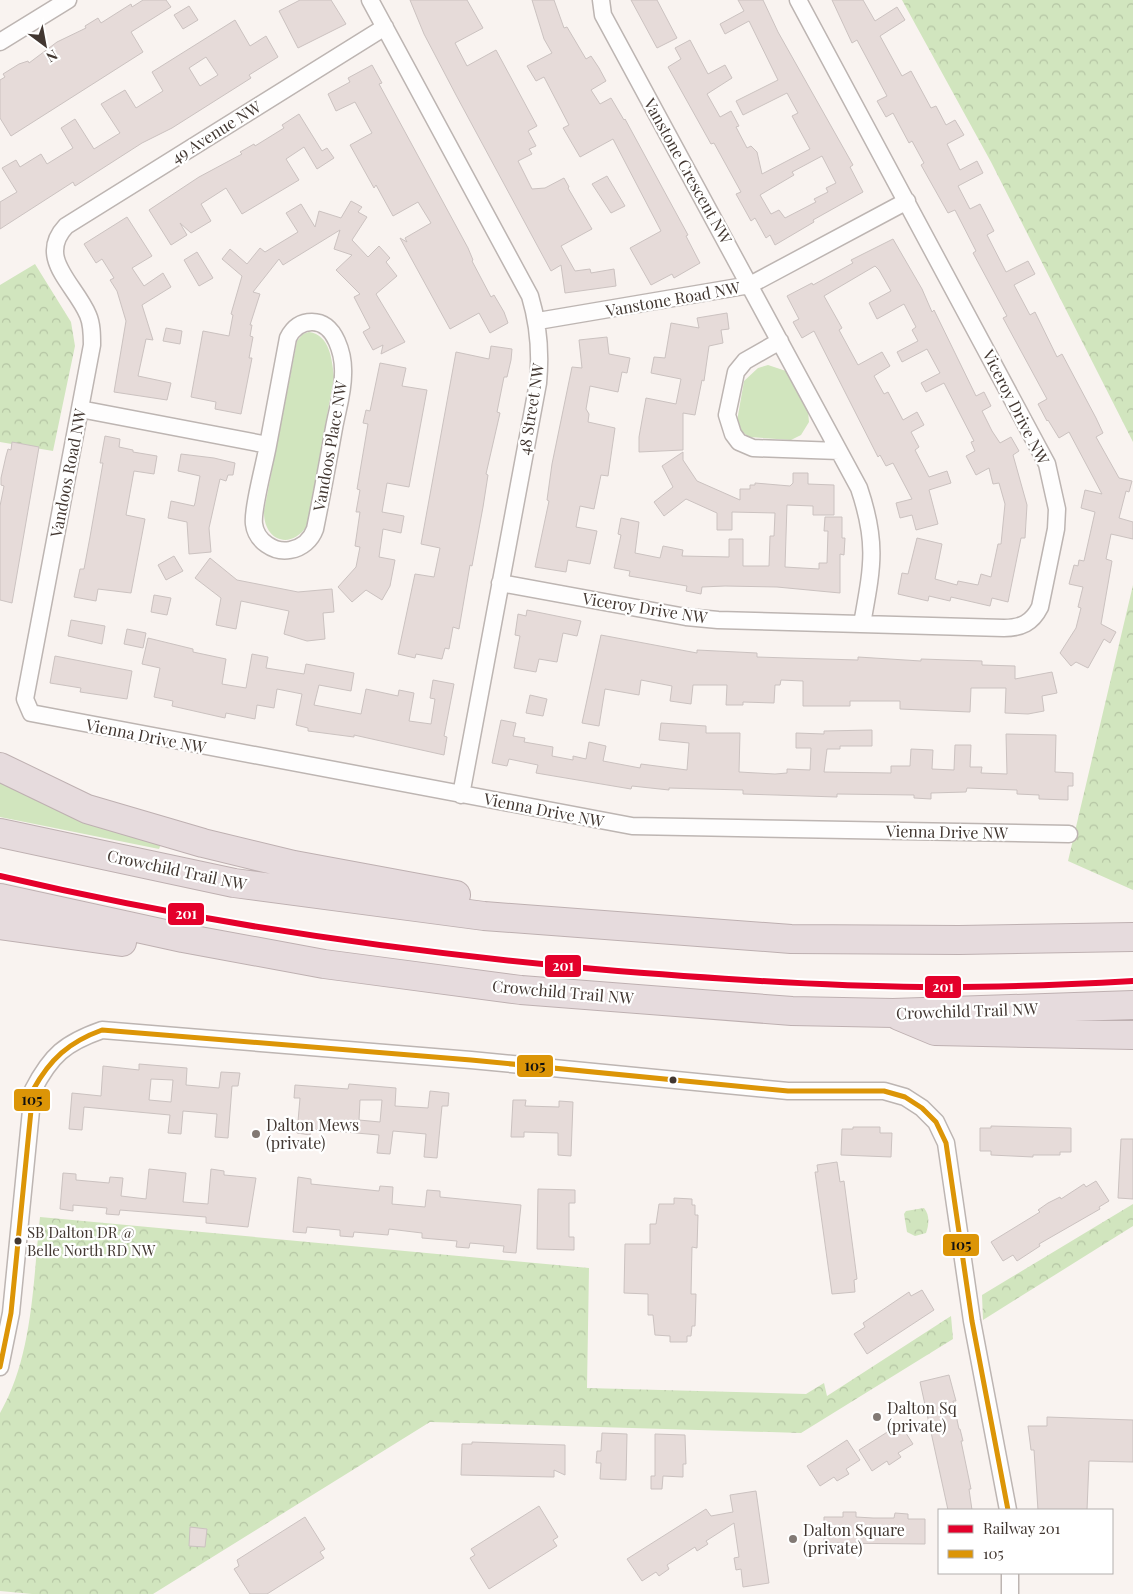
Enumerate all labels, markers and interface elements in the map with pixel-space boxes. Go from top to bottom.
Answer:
north arrow [20,20,70,70]
text: N [43,46,61,67]
street label: Vanstone Crescent NW [639,93,737,248]
street label: 49 Avenue NW [167,95,265,168]
street label: Vanstone Road NW [603,276,742,321]
street label: Viceroy Drive NW [978,345,1055,468]
street label: 48 Street NW [513,361,548,456]
street label: Vandoos Place NW [308,379,351,514]
street label: Vandoos Road NW [45,406,90,540]
street label: Viceroy Drive NW [580,587,710,628]
street label: Vienna Drive NW [83,713,209,758]
street label: Vienna Drive NW [481,787,607,832]
street label: Vienna Drive NW [885,820,1009,843]
street label: Crowchild Trail NW [106,844,249,895]
line badge: 201 [167,902,205,926]
text: 201 [175,904,197,923]
line badge: 201 [544,954,582,978]
text: 201 [552,956,574,975]
street label: Crowchild Trail NW [491,975,635,1008]
line badge: 201 [924,975,962,999]
text: 201 [932,977,954,996]
street label: Crowchild Trail NW [896,998,1039,1023]
line badge: 105 [516,1054,554,1078]
text: 105 [525,1056,545,1075]
unlabelled marker [668,1075,678,1085]
line badge: 105 [13,1088,51,1112]
text: 105 [22,1090,42,1109]
place label: Dalton Mews (private) [266,1114,359,1153]
marker: Dalton Mews (private) [250,1128,262,1140]
place label: SB Dalton DR @ Belle North RD NW [27,1222,156,1260]
line badge: 105 [942,1233,980,1257]
text: 105 [951,1235,971,1254]
marker: SB Dalton DR @ Belle North RD NW [13,1236,23,1246]
place label: Dalton Sq (private) [887,1397,957,1436]
marker: Dalton Sq (private) [871,1411,883,1423]
legend [938,1509,1113,1574]
text: Railway 201 [983,1518,1061,1538]
place label: Dalton Square (private) [803,1519,905,1558]
marker: Dalton Square (private) [787,1533,799,1545]
text: 105 [983,1543,1004,1563]

